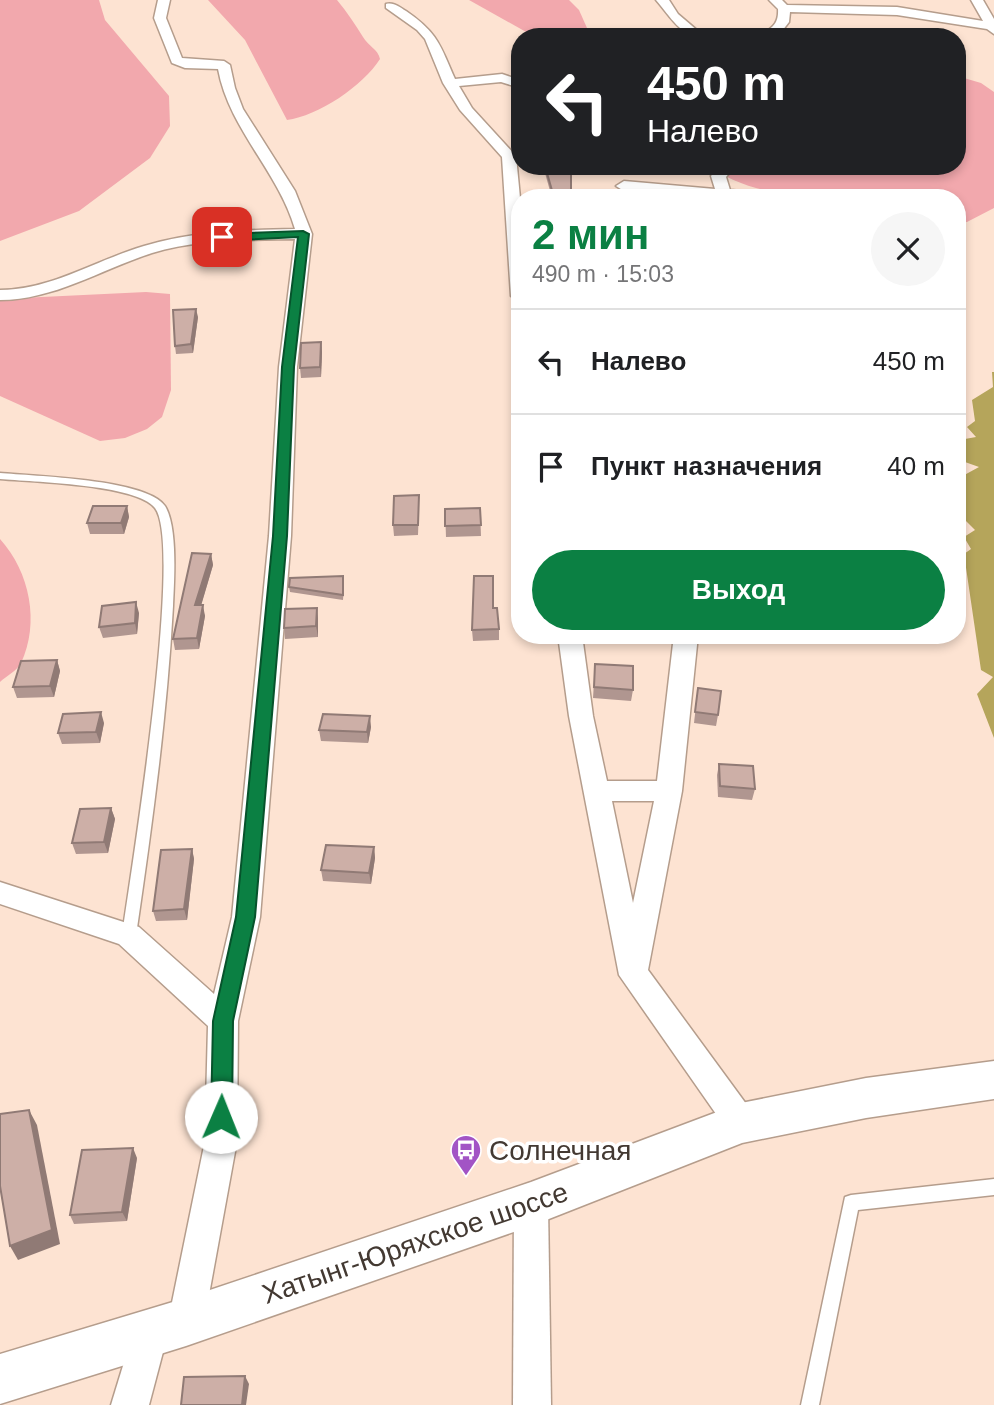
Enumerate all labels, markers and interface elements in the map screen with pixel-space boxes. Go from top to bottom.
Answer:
icon: left [532,56,623,147]
text: 450 m [647,56,786,110]
text: Налево [647,113,759,149]
pin [192,207,252,267]
text: 2 мин [532,211,649,258]
button: close [871,212,945,286]
icon: arrive [203,218,241,256]
text: 490 m · 15:03 [532,261,674,287]
icon: left [532,343,570,381]
text: Налево [591,346,686,376]
text: 450 m [873,346,945,376]
icon: arrive [532,448,570,486]
text: Пункт назначения [591,451,822,481]
text: 40 m [887,451,945,481]
button: Выход [532,550,945,630]
position arrow [184,1080,258,1154]
bus stop icon: Солнечная [449,1133,483,1177]
place label: Солнечная [489,1135,631,1166]
street label: Хатынг-Юряхское шоссе [258,1176,572,1310]

